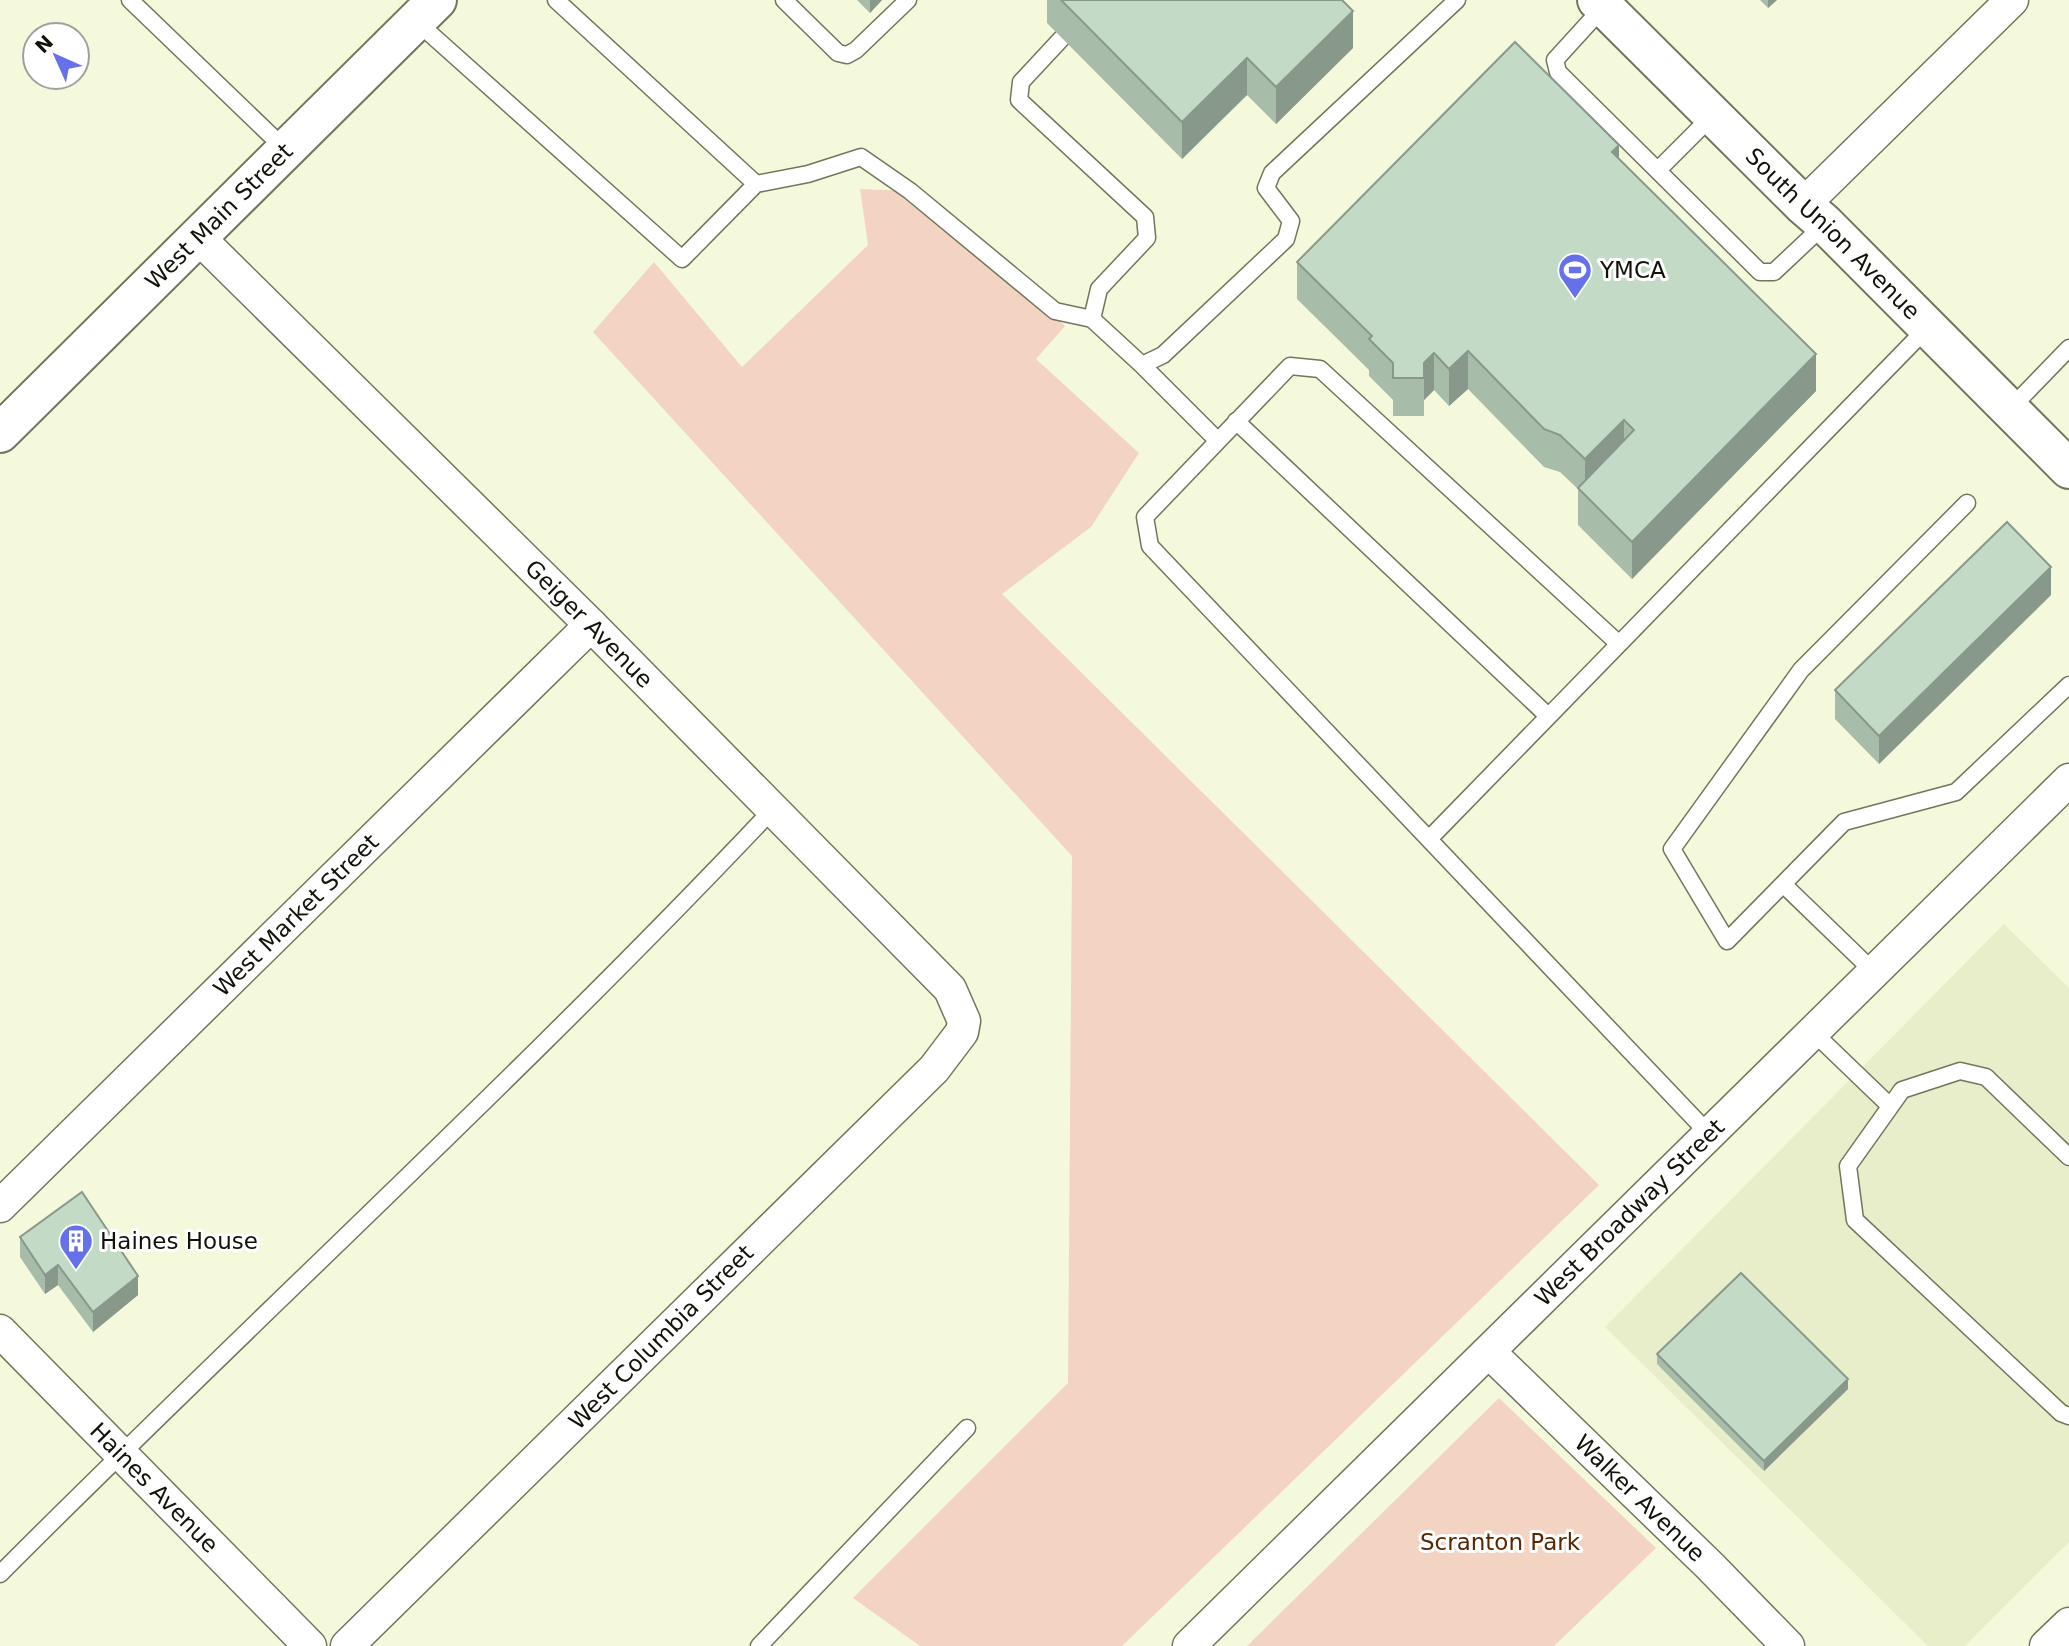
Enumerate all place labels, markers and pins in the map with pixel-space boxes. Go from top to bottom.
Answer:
sports icon: YMCA [1556,251,1594,300]
place label: YMCA [1599,257,1666,283]
building icon: Haines House [57,1222,95,1271]
place label: Haines House [100,1228,258,1254]

